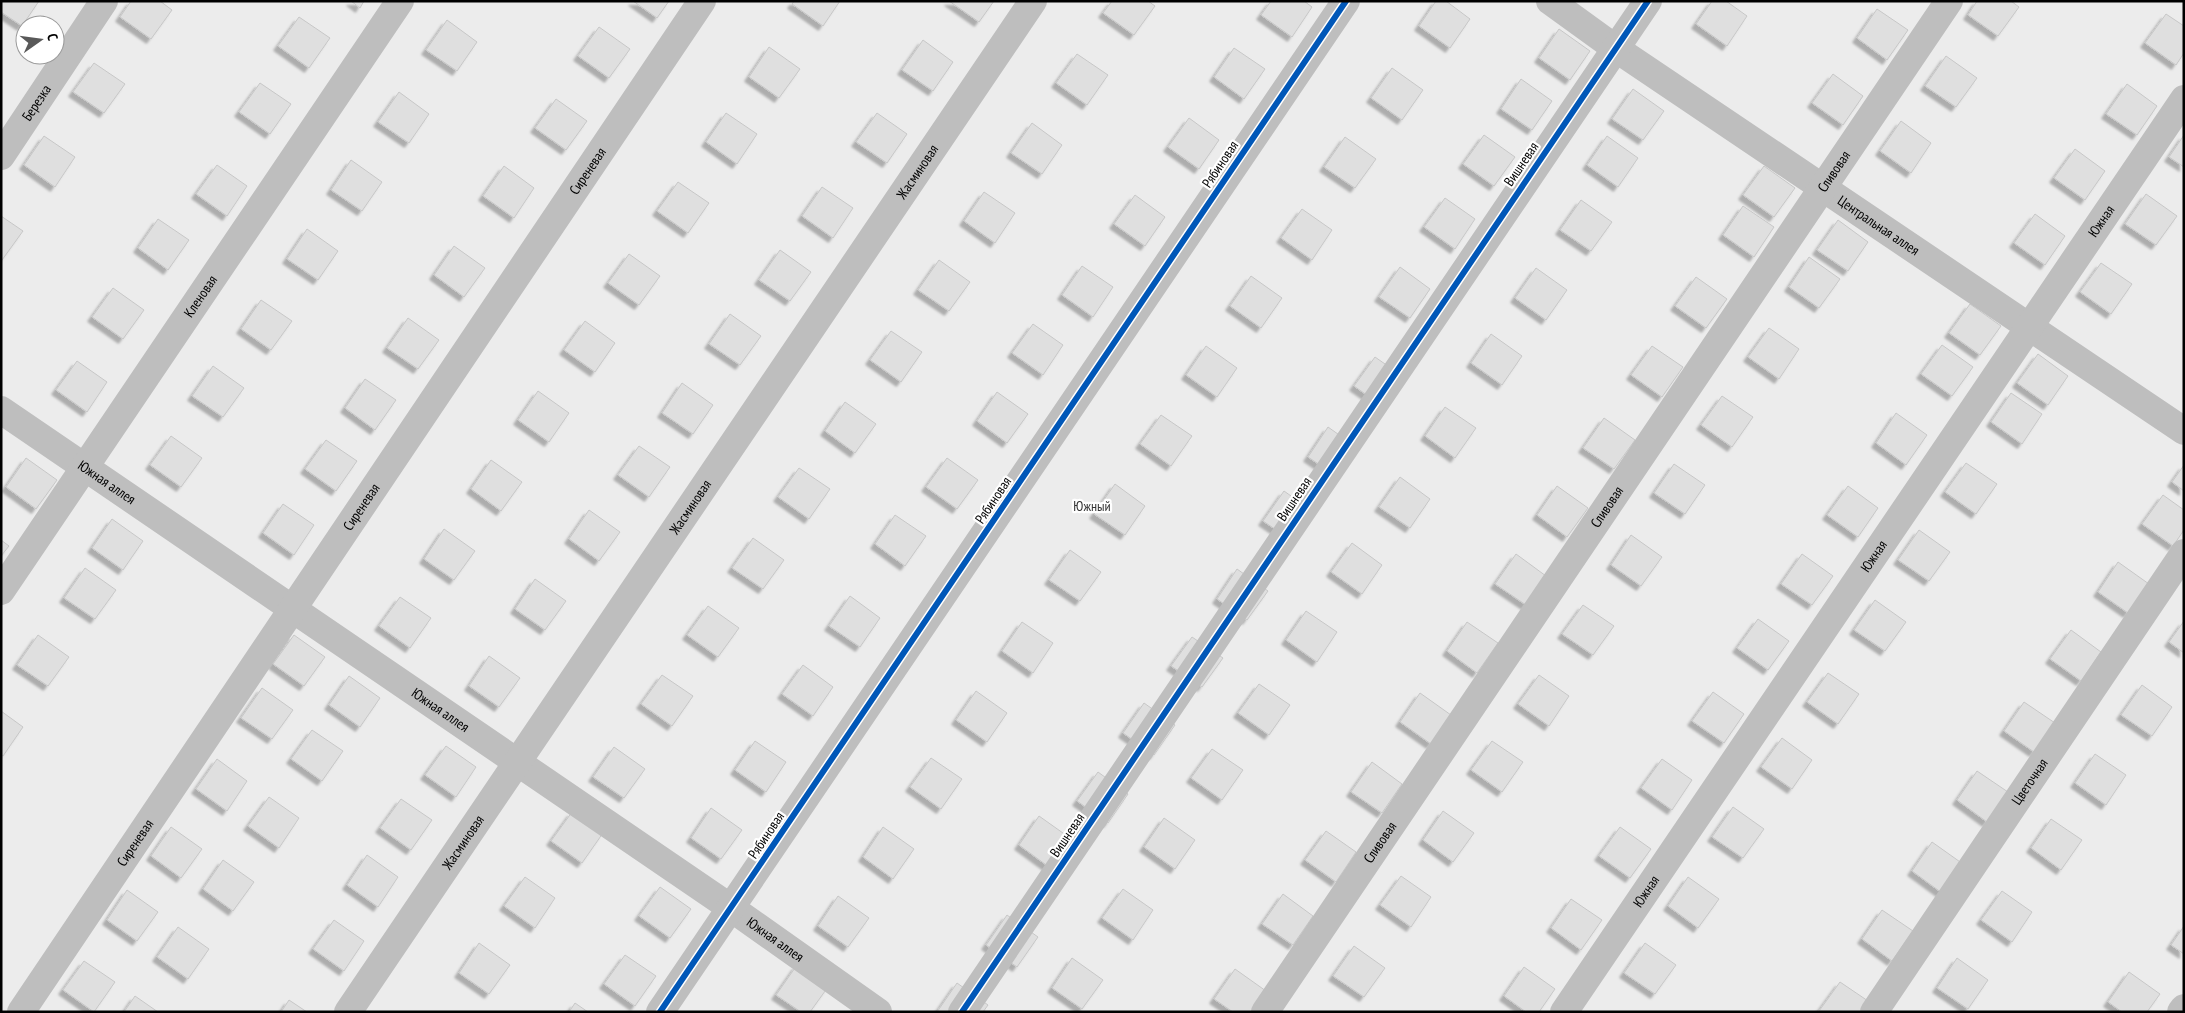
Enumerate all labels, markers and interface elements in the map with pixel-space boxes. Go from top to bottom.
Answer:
north arrow [15,15,65,65]
text: С [43,32,62,43]
street label: Березка [18,81,55,124]
street label: Рябиновая [1198,137,1242,191]
street label: Вишневая [1500,138,1542,190]
street label: Жасминовая [892,141,942,203]
street label: Сиреневая [565,144,610,198]
street label: Сливовая [1813,147,1854,195]
street label: Центральная аллея [1834,192,1923,259]
street label: Южная [2084,202,2118,241]
street label: Кленовая [180,272,221,321]
street label: Южная аллея [74,456,139,508]
street label: Рябиновая [971,473,1015,527]
street label: Вишневая [1273,473,1315,525]
street label: Жасминовая [665,476,715,539]
street label: Сиреневая [339,480,384,534]
street label: Сливовая [1586,483,1627,531]
park label: Южный [1073,497,1111,515]
street label: Южная [1856,537,1891,576]
street label: Южная аллея [408,684,473,736]
street label: Цветочная [2008,755,2052,808]
street label: Рябиновая [744,808,788,862]
street label: Вишневая [1046,809,1088,861]
street label: Жасминовая [438,812,488,874]
street label: Сиреневая [113,816,157,870]
street label: Сливовая [1359,818,1400,866]
street label: Южная [1629,872,1663,911]
street label: Южная аллея [743,913,807,966]

